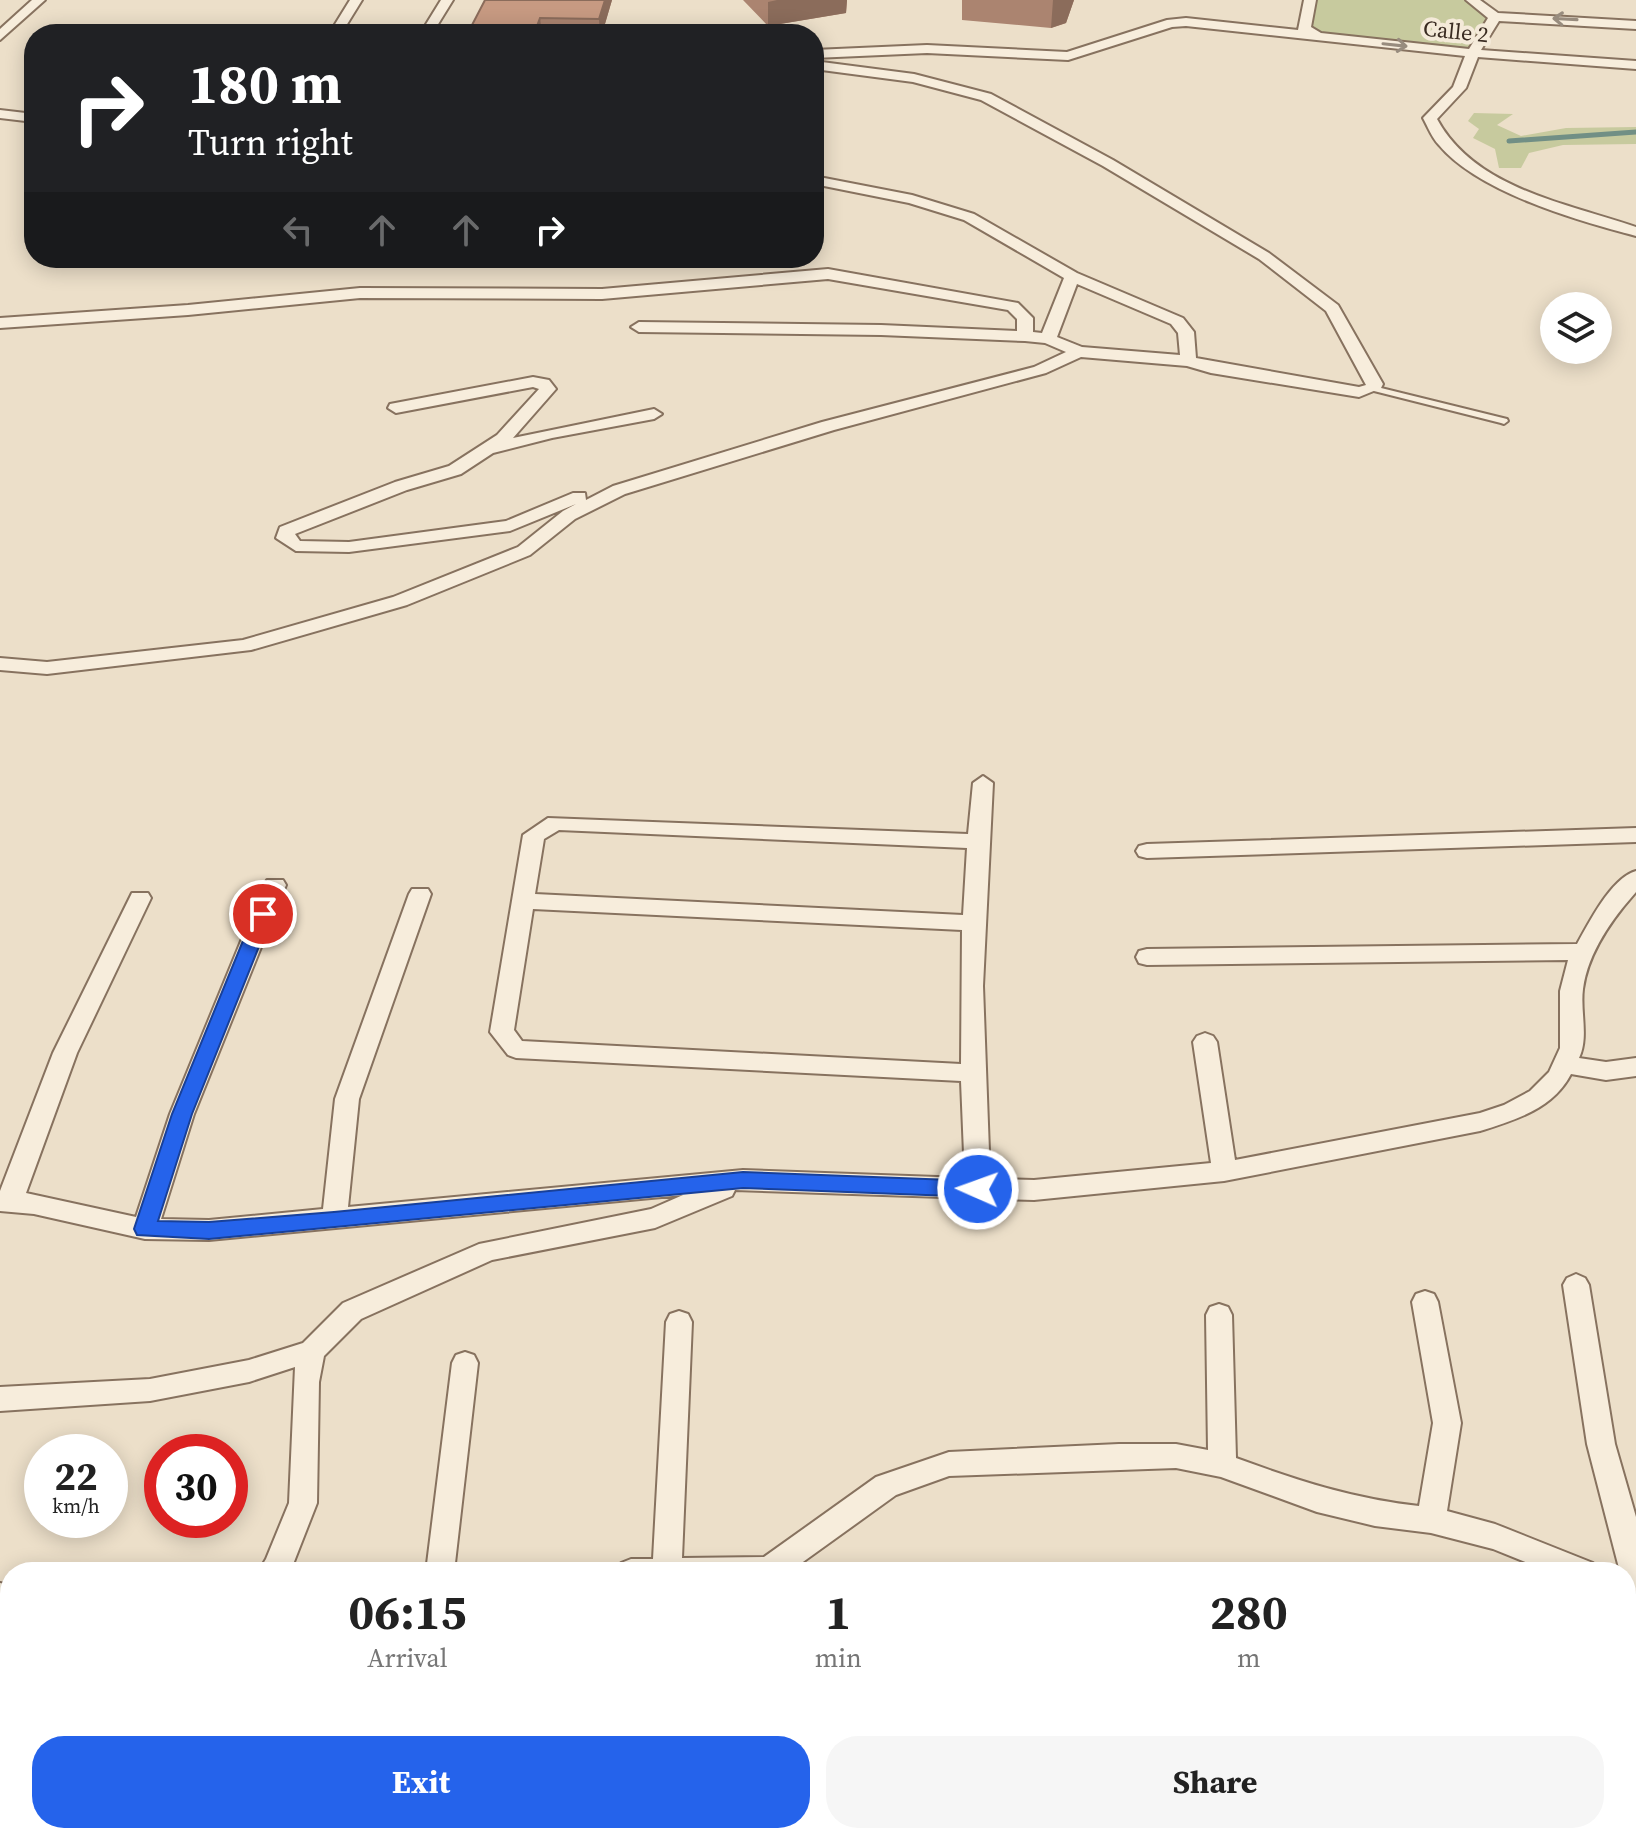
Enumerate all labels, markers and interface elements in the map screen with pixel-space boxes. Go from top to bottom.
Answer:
one-way arrow [1552,11,1579,26]
street label: Calle 2 [1422,13,1490,49]
one-way arrow [1382,37,1408,52]
text: 180 m [188,45,342,122]
icon: right [56,56,160,160]
text: Turn right [188,118,353,167]
icon: left [276,208,320,252]
icon: ahead [360,208,404,252]
icon: ahead [444,208,488,252]
icon: right [528,208,572,252]
map controls [1540,292,1612,364]
button: layers [1540,292,1612,364]
pin [229,880,297,948]
icon: arrive [241,892,285,936]
position arrow [936,1147,1020,1231]
speed limit sign: 30 [144,1434,248,1538]
text: 22 [54,1449,98,1503]
text: km/h [52,1492,100,1520]
text: 06:15 [348,1579,467,1645]
text: 1 [825,1579,851,1645]
text: 280 [1210,1579,1288,1645]
text: Arrival [367,1640,448,1676]
text: min [815,1640,862,1676]
text: m [1237,1640,1261,1676]
button: Exit [32,1736,810,1828]
button: Share [826,1736,1604,1828]

